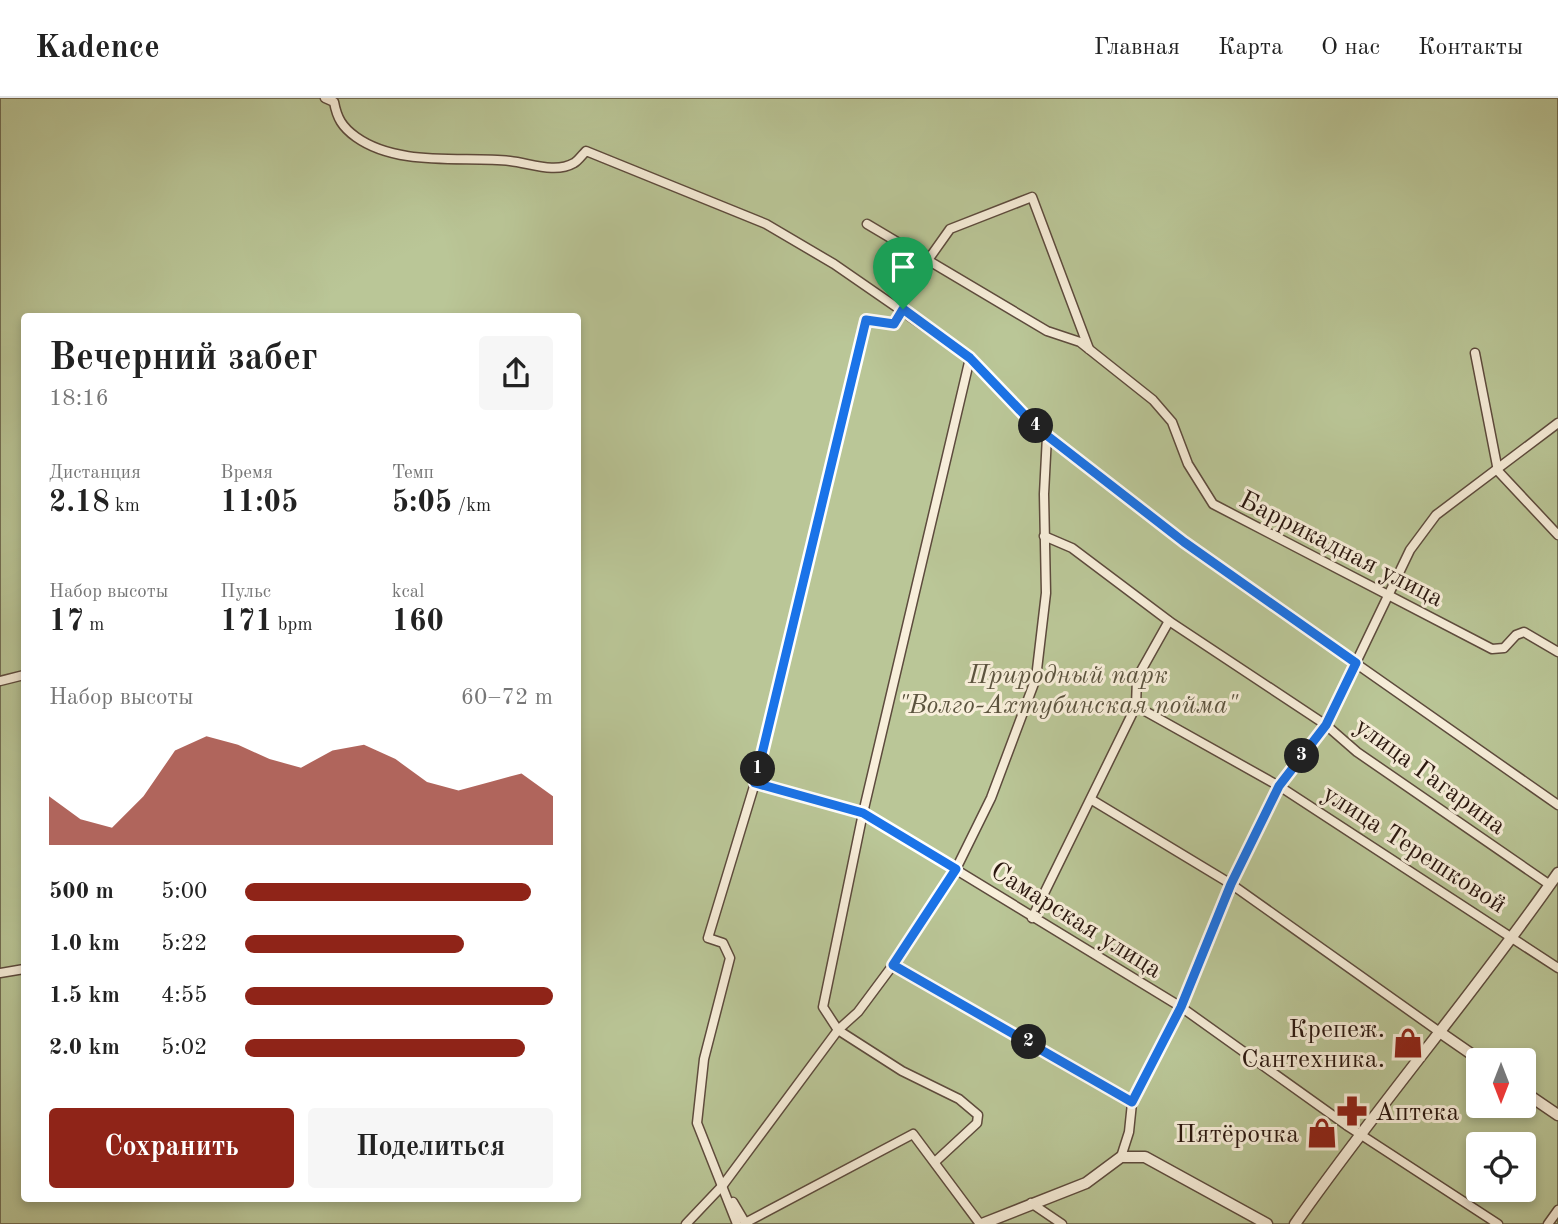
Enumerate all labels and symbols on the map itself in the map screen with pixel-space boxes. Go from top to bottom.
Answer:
pin [873,237,933,309]
pin: 4 [1018,408,1054,444]
street label: Баррикадная улица [1235,487,1447,613]
park label: Природный парк "Волго-Ахтубинская пойма" [898,663,1239,719]
street label: улица Гагарина [1349,713,1510,840]
pin: 3 [1284,738,1320,774]
pin: 1 [740,752,776,786]
street label: улица Терешковой [1317,781,1510,919]
street label: Самарская улица [986,858,1166,984]
place label: Крепеж. Сантехника. [1241,1017,1385,1073]
pin: 2 [1012,1024,1046,1060]
shop icon: Крепеж. Сантехника. [1391,1026,1425,1060]
north arrow [1466,1048,1536,1118]
pharmacy icon: Аптека [1335,1094,1369,1128]
place label: Аптека [1375,1100,1459,1126]
shop icon: Пятёрочка [1305,1116,1339,1150]
place label: Пятёрочка [1175,1122,1299,1148]

